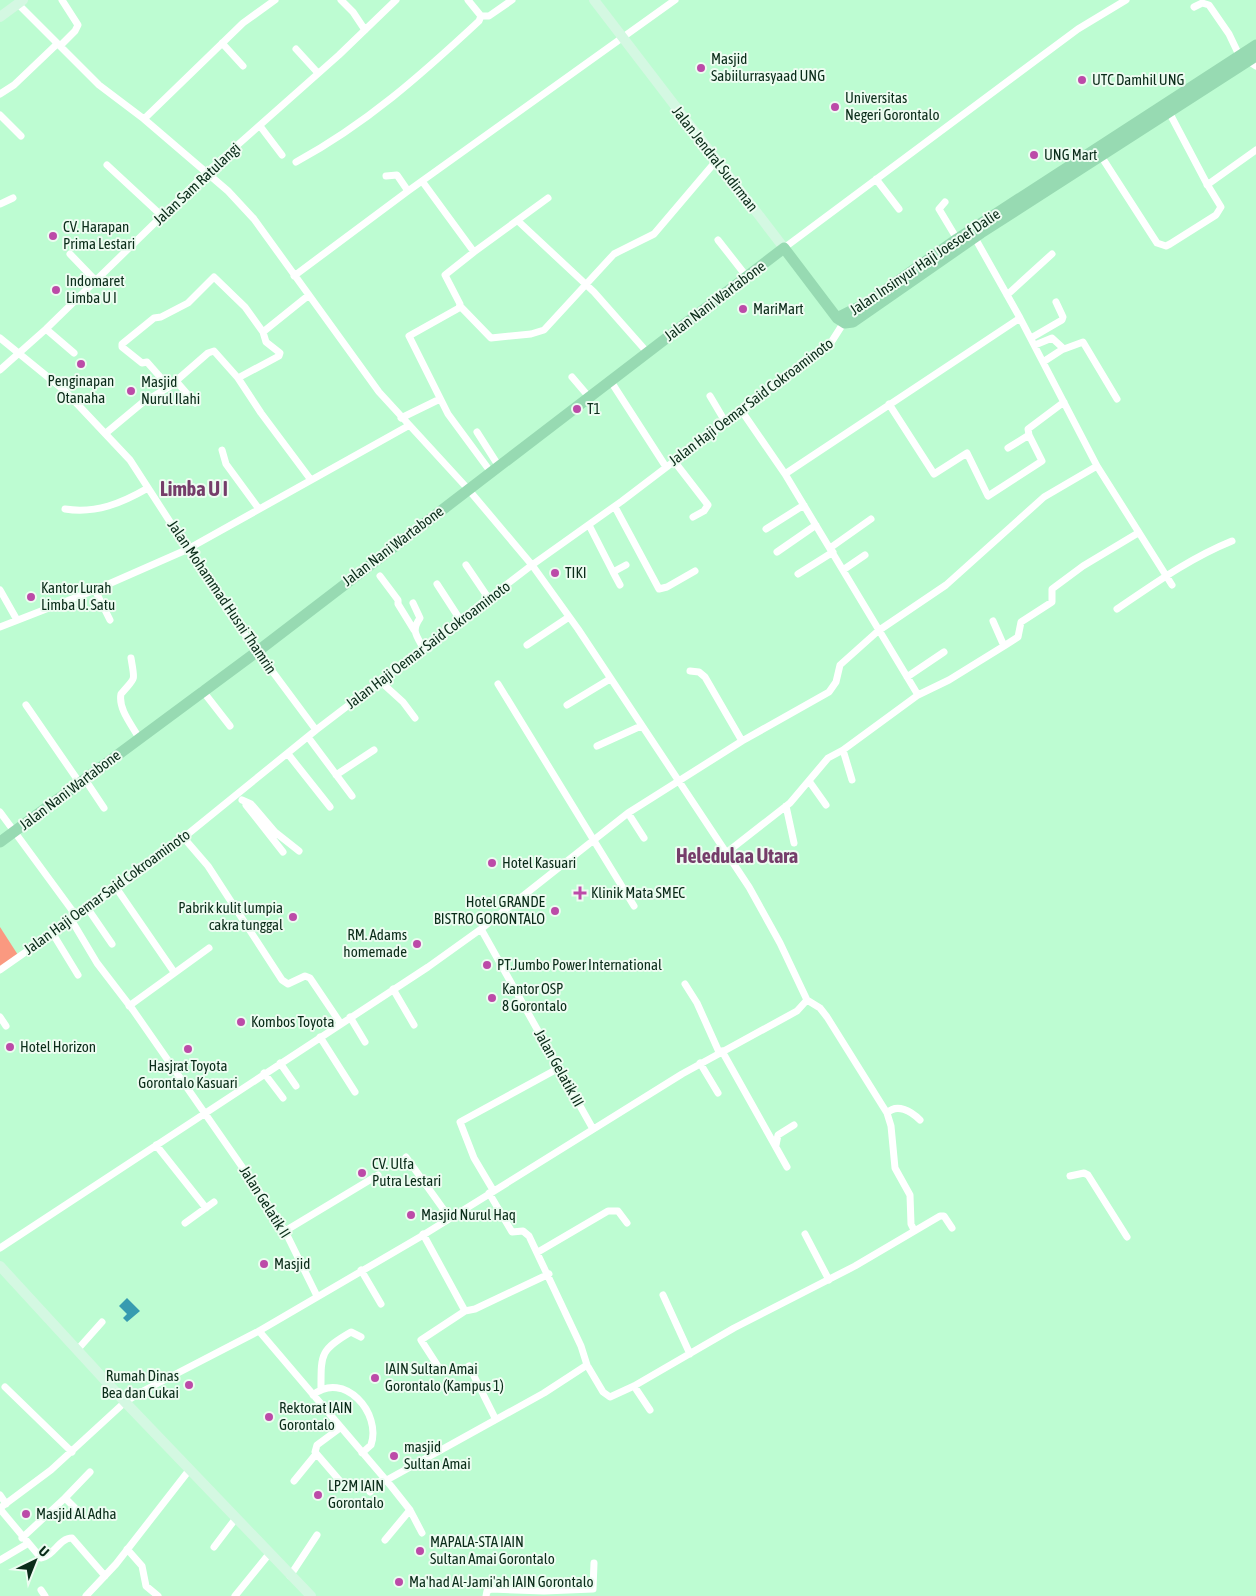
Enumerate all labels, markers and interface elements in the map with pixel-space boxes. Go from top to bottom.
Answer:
place label: Masjid Sabiilurrasyaad UNG [711,50,825,84]
marker: Masjid Sabiilurrasyaad UNG [695,62,707,74]
place label: UTC Damhil UNG [1092,71,1185,88]
marker: UTC Damhil UNG [1076,74,1088,86]
place label: Universitas Negeri Gorontalo [845,89,939,123]
marker: Universitas Negeri Gorontalo [829,101,841,113]
street label: Jalan Jendral Sudirman [669,103,762,215]
street label: Jalan Sam Ratulangi [150,139,244,228]
place label: UNG Mart [1044,146,1097,163]
marker: UNG Mart [1028,149,1040,161]
street label: Jalan Insinyur Haji Joesoef Dalie [846,205,1003,318]
place label: CV. Harapan Prima Lestari [63,218,135,252]
marker: CV. Harapan Prima Lestari [47,230,59,242]
street label: Jalan Nani Wartabone [661,257,769,344]
place label: Indomaret Limba U I [66,272,125,306]
marker: Indomaret Limba U I [50,284,62,296]
place label: MariMart [753,300,804,317]
marker: MariMart [737,303,749,315]
street label: Jalan Haji Oemar Said Cokroaminoto [665,334,836,469]
marker: Penginapan Otanaha [75,358,87,370]
place label: Penginapan Otanaha [48,372,114,406]
place label: Masjid Nurul Ilahi [141,373,200,407]
marker: Masjid Nurul Ilahi [125,385,137,397]
place label: T1 [587,400,601,417]
marker: T1 [571,403,583,415]
district label: Limba U I [160,477,228,500]
street label: Jalan Nani Wartabone [339,502,447,589]
street label: Jalan Mohammad Husni Thamrin [165,517,280,677]
place label: TIKI [565,564,587,581]
marker: TIKI [549,567,561,579]
street label: Jalan Haji Oemar Said Cokroaminoto [342,577,513,712]
place label: Kantor Lurah Limba U. Satu [41,579,115,613]
marker: Kantor Lurah Limba U. Satu [25,591,37,603]
street label: Jalan Nani Wartabone [16,746,124,833]
street label: Jalan Haji Oemar Said Cokroaminoto [20,826,193,958]
district label: Heledulaa Utara [676,844,798,867]
place label: Hotel Kasuari [502,854,576,871]
marker: Hotel Kasuari [486,857,498,869]
place label: Klinik Mata SMEC [591,884,685,901]
marker: Klinik Mata SMEC [573,886,587,900]
place label: Hotel GRANDE BISTRO GORONTALO [434,893,546,927]
place label: Pabrik kulit lumpia cakra tunggal [178,899,283,933]
marker: Hotel GRANDE BISTRO GORONTALO [549,905,561,917]
marker: Pabrik kulit lumpia cakra tunggal [287,911,299,923]
place label: RM. Adams homemade [343,926,407,960]
marker: RM. Adams homemade [411,938,423,950]
place label: PT.Jumbo Power International [497,956,662,973]
marker: PT.Jumbo Power International [481,959,493,971]
place label: Kantor OSP 8 Gorontalo [502,980,567,1014]
marker: Kantor OSP 8 Gorontalo [486,992,498,1004]
place label: Kombos Toyota [251,1013,334,1030]
marker: Kombos Toyota [235,1016,247,1028]
street label: Jalan Gelatik III [531,1026,588,1109]
place label: Hotel Horizon [20,1038,96,1055]
marker: Hotel Horizon [4,1041,16,1053]
marker: Hasjrat Toyota Gorontalo Kasuari [182,1043,194,1055]
place label: Hasjrat Toyota Gorontalo Kasuari [138,1057,238,1091]
place label: CV. Ulfa Putra Lestari [372,1155,441,1189]
street label: Jalan Gelatik II [237,1163,294,1241]
marker: CV. Ulfa Putra Lestari [356,1167,368,1179]
place label: Masjid Nurul Haq [421,1206,516,1223]
marker: Masjid Nurul Haq [405,1209,417,1221]
place label: Masjid [274,1255,310,1272]
marker: Masjid [258,1258,270,1270]
place label: IAIN Sultan Amai Gorontalo (Kampus 1) [385,1360,504,1394]
place label: Rumah Dinas Bea dan Cukai [102,1367,179,1401]
marker: IAIN Sultan Amai Gorontalo (Kampus 1) [369,1372,381,1384]
marker: Rumah Dinas Bea dan Cukai [183,1379,195,1391]
place label: Rektorat IAIN Gorontalo [279,1399,352,1433]
marker: Rektorat IAIN Gorontalo [263,1411,275,1423]
place label: masjid Sultan Amai [404,1438,471,1472]
marker: masjid Sultan Amai [388,1450,400,1462]
place label: LP2M IAIN Gorontalo [328,1477,384,1511]
marker: LP2M IAIN Gorontalo [312,1489,324,1501]
place label: Masjid Al Adha [36,1505,117,1522]
marker: Masjid Al Adha [20,1508,32,1520]
place label: MAPALA-STA IAIN Sultan Amai Gorontalo [430,1533,555,1567]
north arrow [10,1536,60,1586]
text: U [35,1543,52,1560]
marker: MAPALA-STA IAIN Sultan Amai Gorontalo [414,1545,426,1557]
place label: Ma'had Al-Jami'ah IAIN Gorontalo [409,1573,594,1590]
marker: Ma'had Al-Jami'ah IAIN Gorontalo [393,1576,405,1588]

